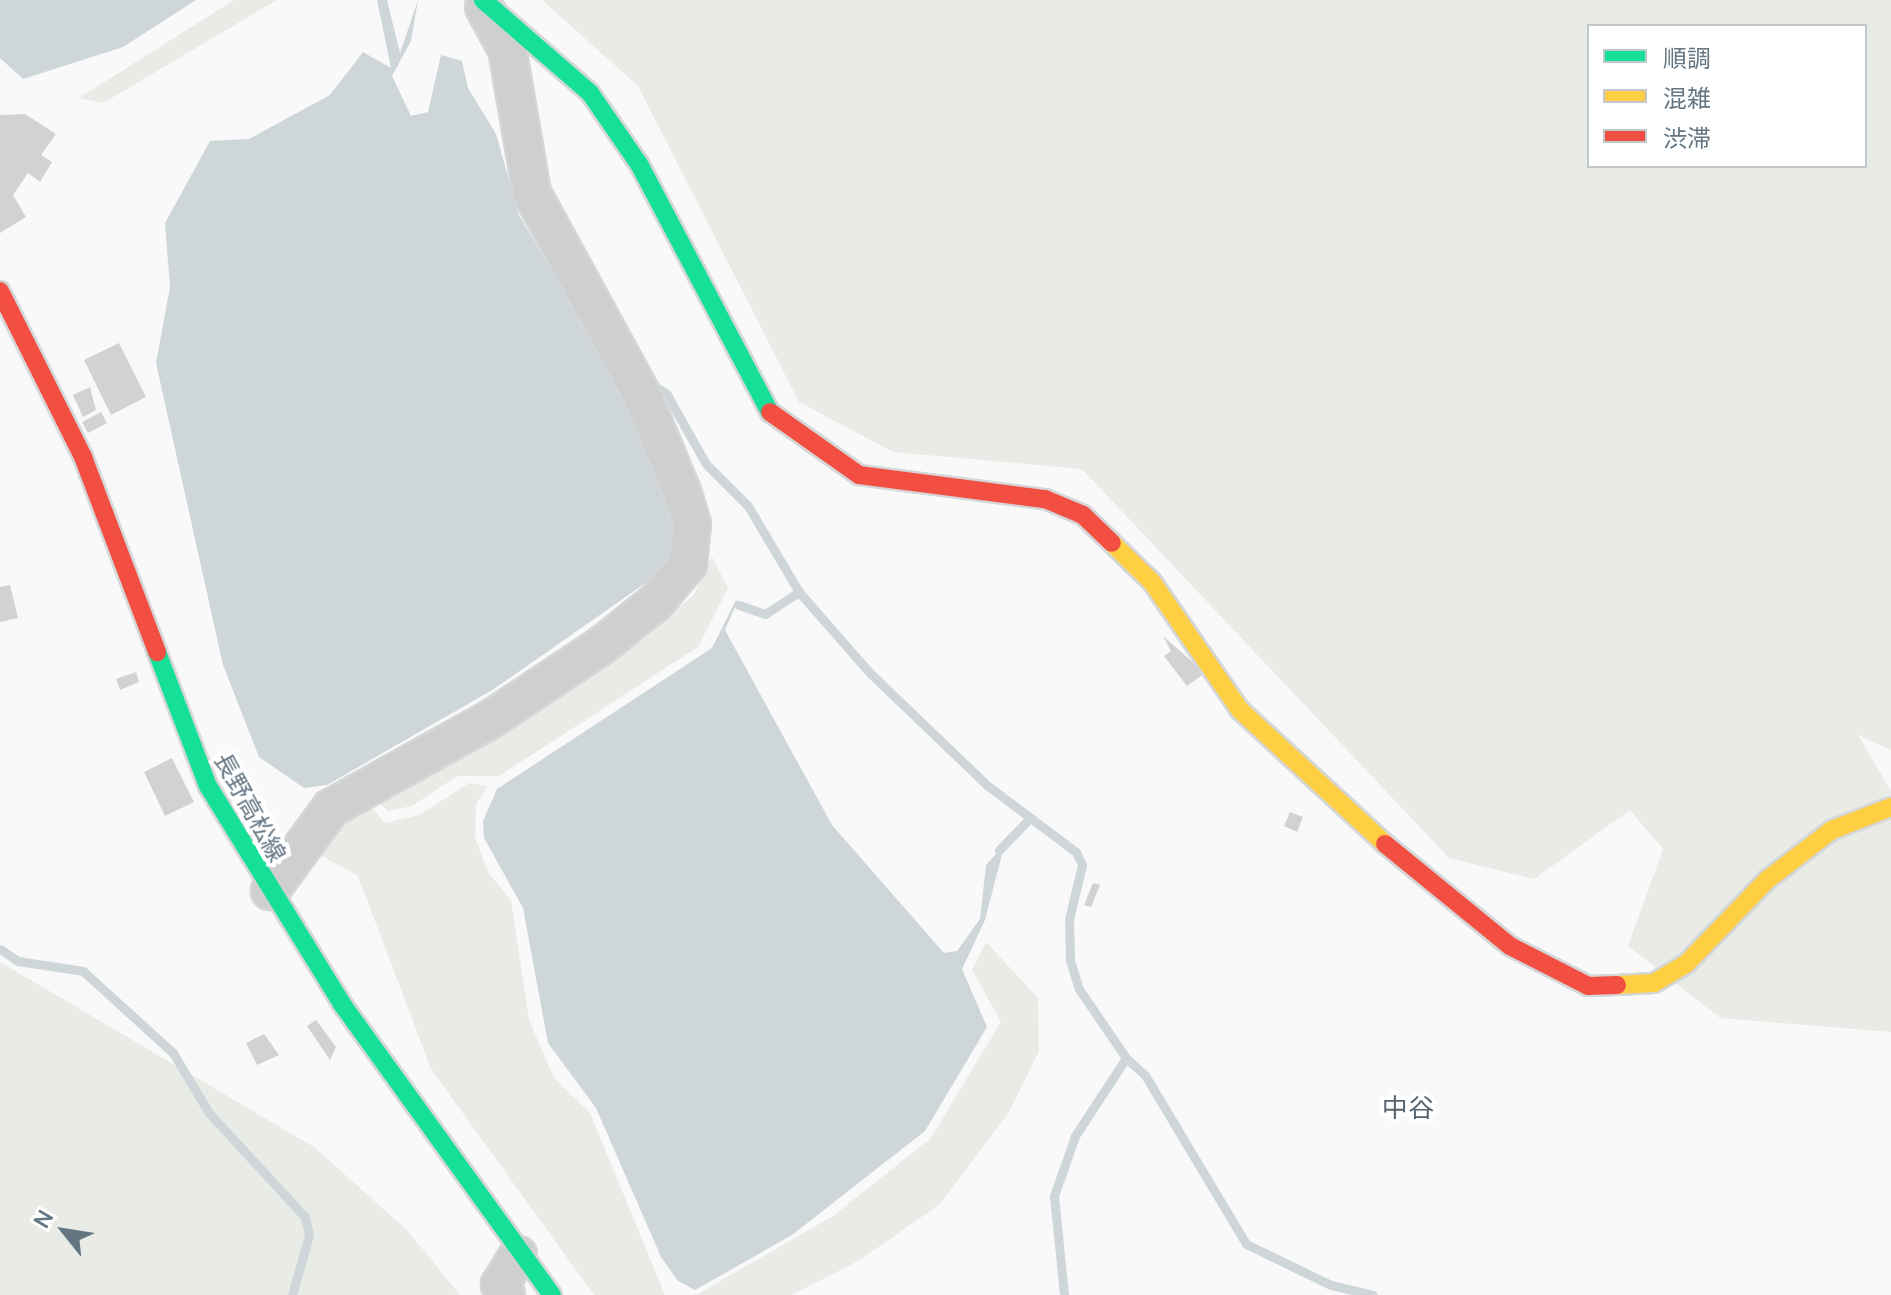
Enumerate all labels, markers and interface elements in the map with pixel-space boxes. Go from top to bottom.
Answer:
legend [1587,24,1867,168]
text: 順調 [1663,41,1711,74]
text: 混雑 [1663,81,1711,114]
text: 渋滞 [1663,121,1711,154]
street label: 長野高松線 [209,748,293,866]
district label: 中谷 [1382,1092,1434,1124]
north arrow [24,1191,104,1271]
text: N [26,1205,60,1233]

